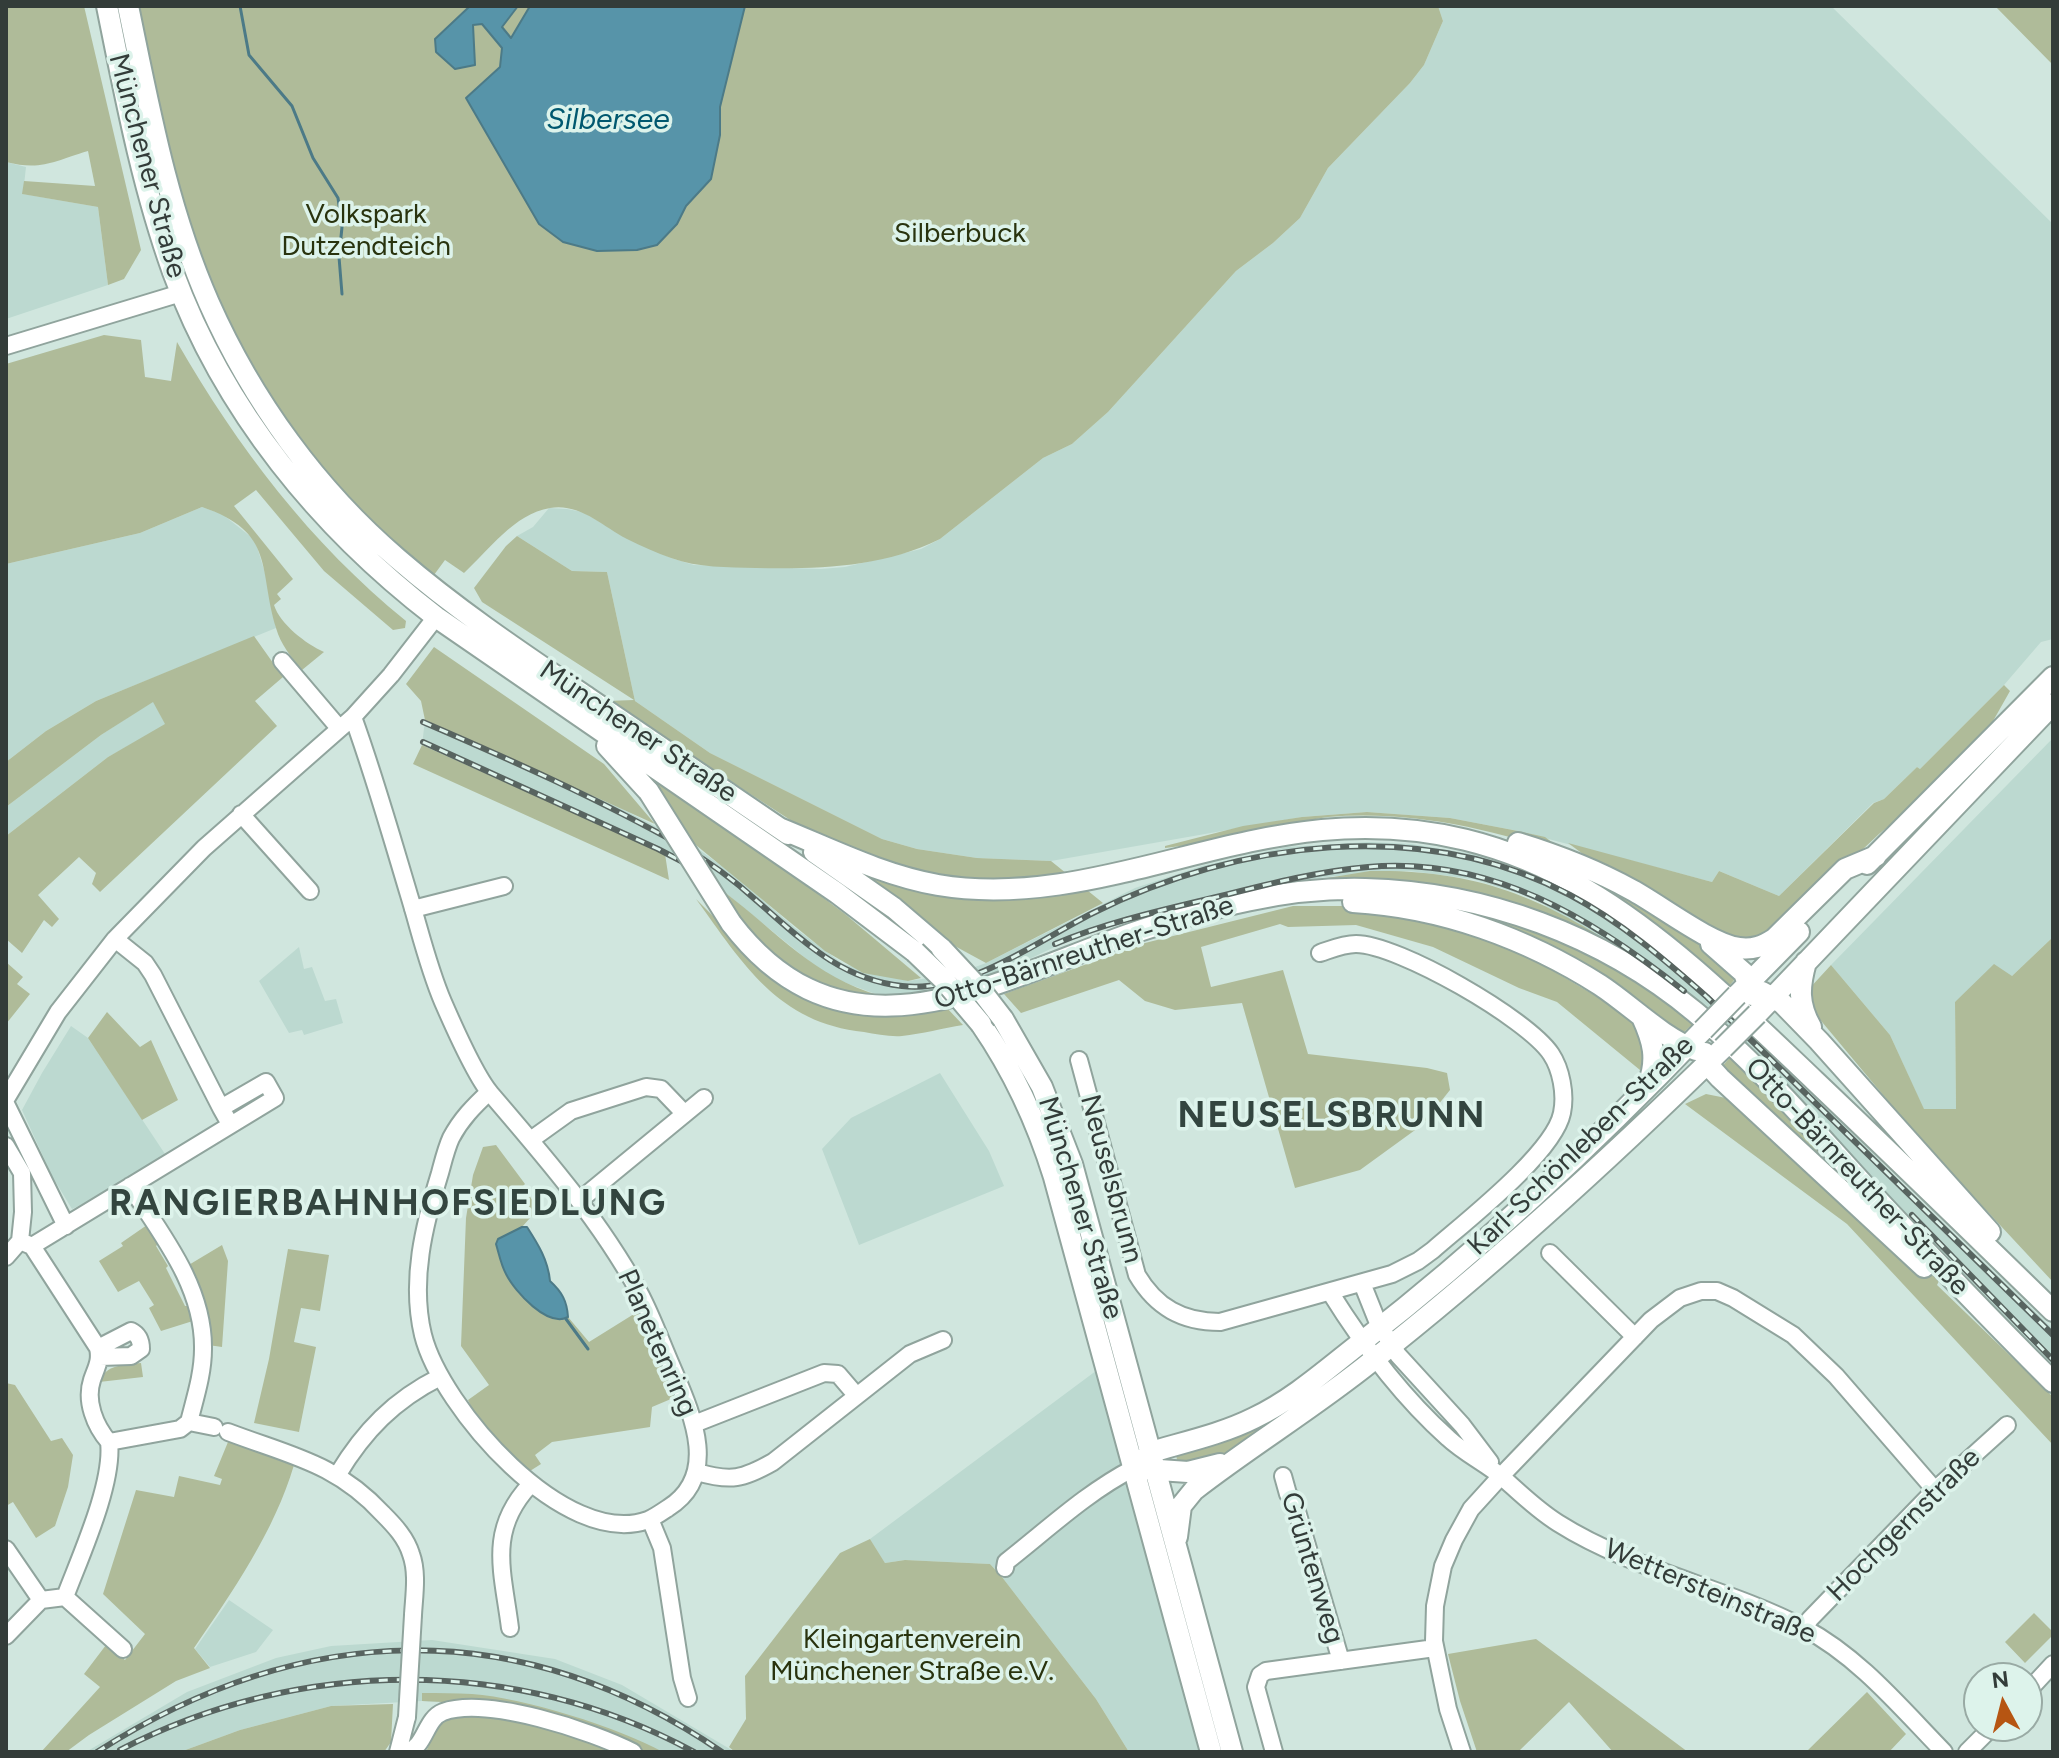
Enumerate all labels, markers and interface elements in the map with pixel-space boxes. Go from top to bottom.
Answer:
street label: Münchener Straße [101,50,193,282]
water label: Silbersee [546,102,670,138]
park label: Volkspark Dutzendteich [281,198,451,264]
park label: Silberbuck [894,217,1026,251]
street label: Münchener Straße [533,654,743,810]
street label: Otto-Bärnreuther-Straße [930,889,1238,1017]
street label: Karl-Schönleben-Straße [1461,1029,1701,1263]
street label: Otto-Bärnreuther-Straße [1738,1051,1976,1303]
street label: Neuselsbrunn [1072,1091,1150,1267]
street label: Münchener Straße [1030,1093,1130,1323]
district label: NEUSELSBRUNN [1178,1094,1486,1138]
district label: RANGIERBAHNHOFSIEDLUNG [109,1182,667,1226]
street label: Planetenring [610,1264,704,1422]
street label: Hochgernstraße [1820,1441,1988,1609]
street label: Grüntenweg [1273,1488,1351,1648]
street label: Wettersteinstraße [1599,1532,1821,1652]
park label: Kleingartenverein Münchener Straße e.V. [770,1623,1054,1689]
north arrow [1963,1662,2043,1742]
text: N [1990,1665,2010,1694]

